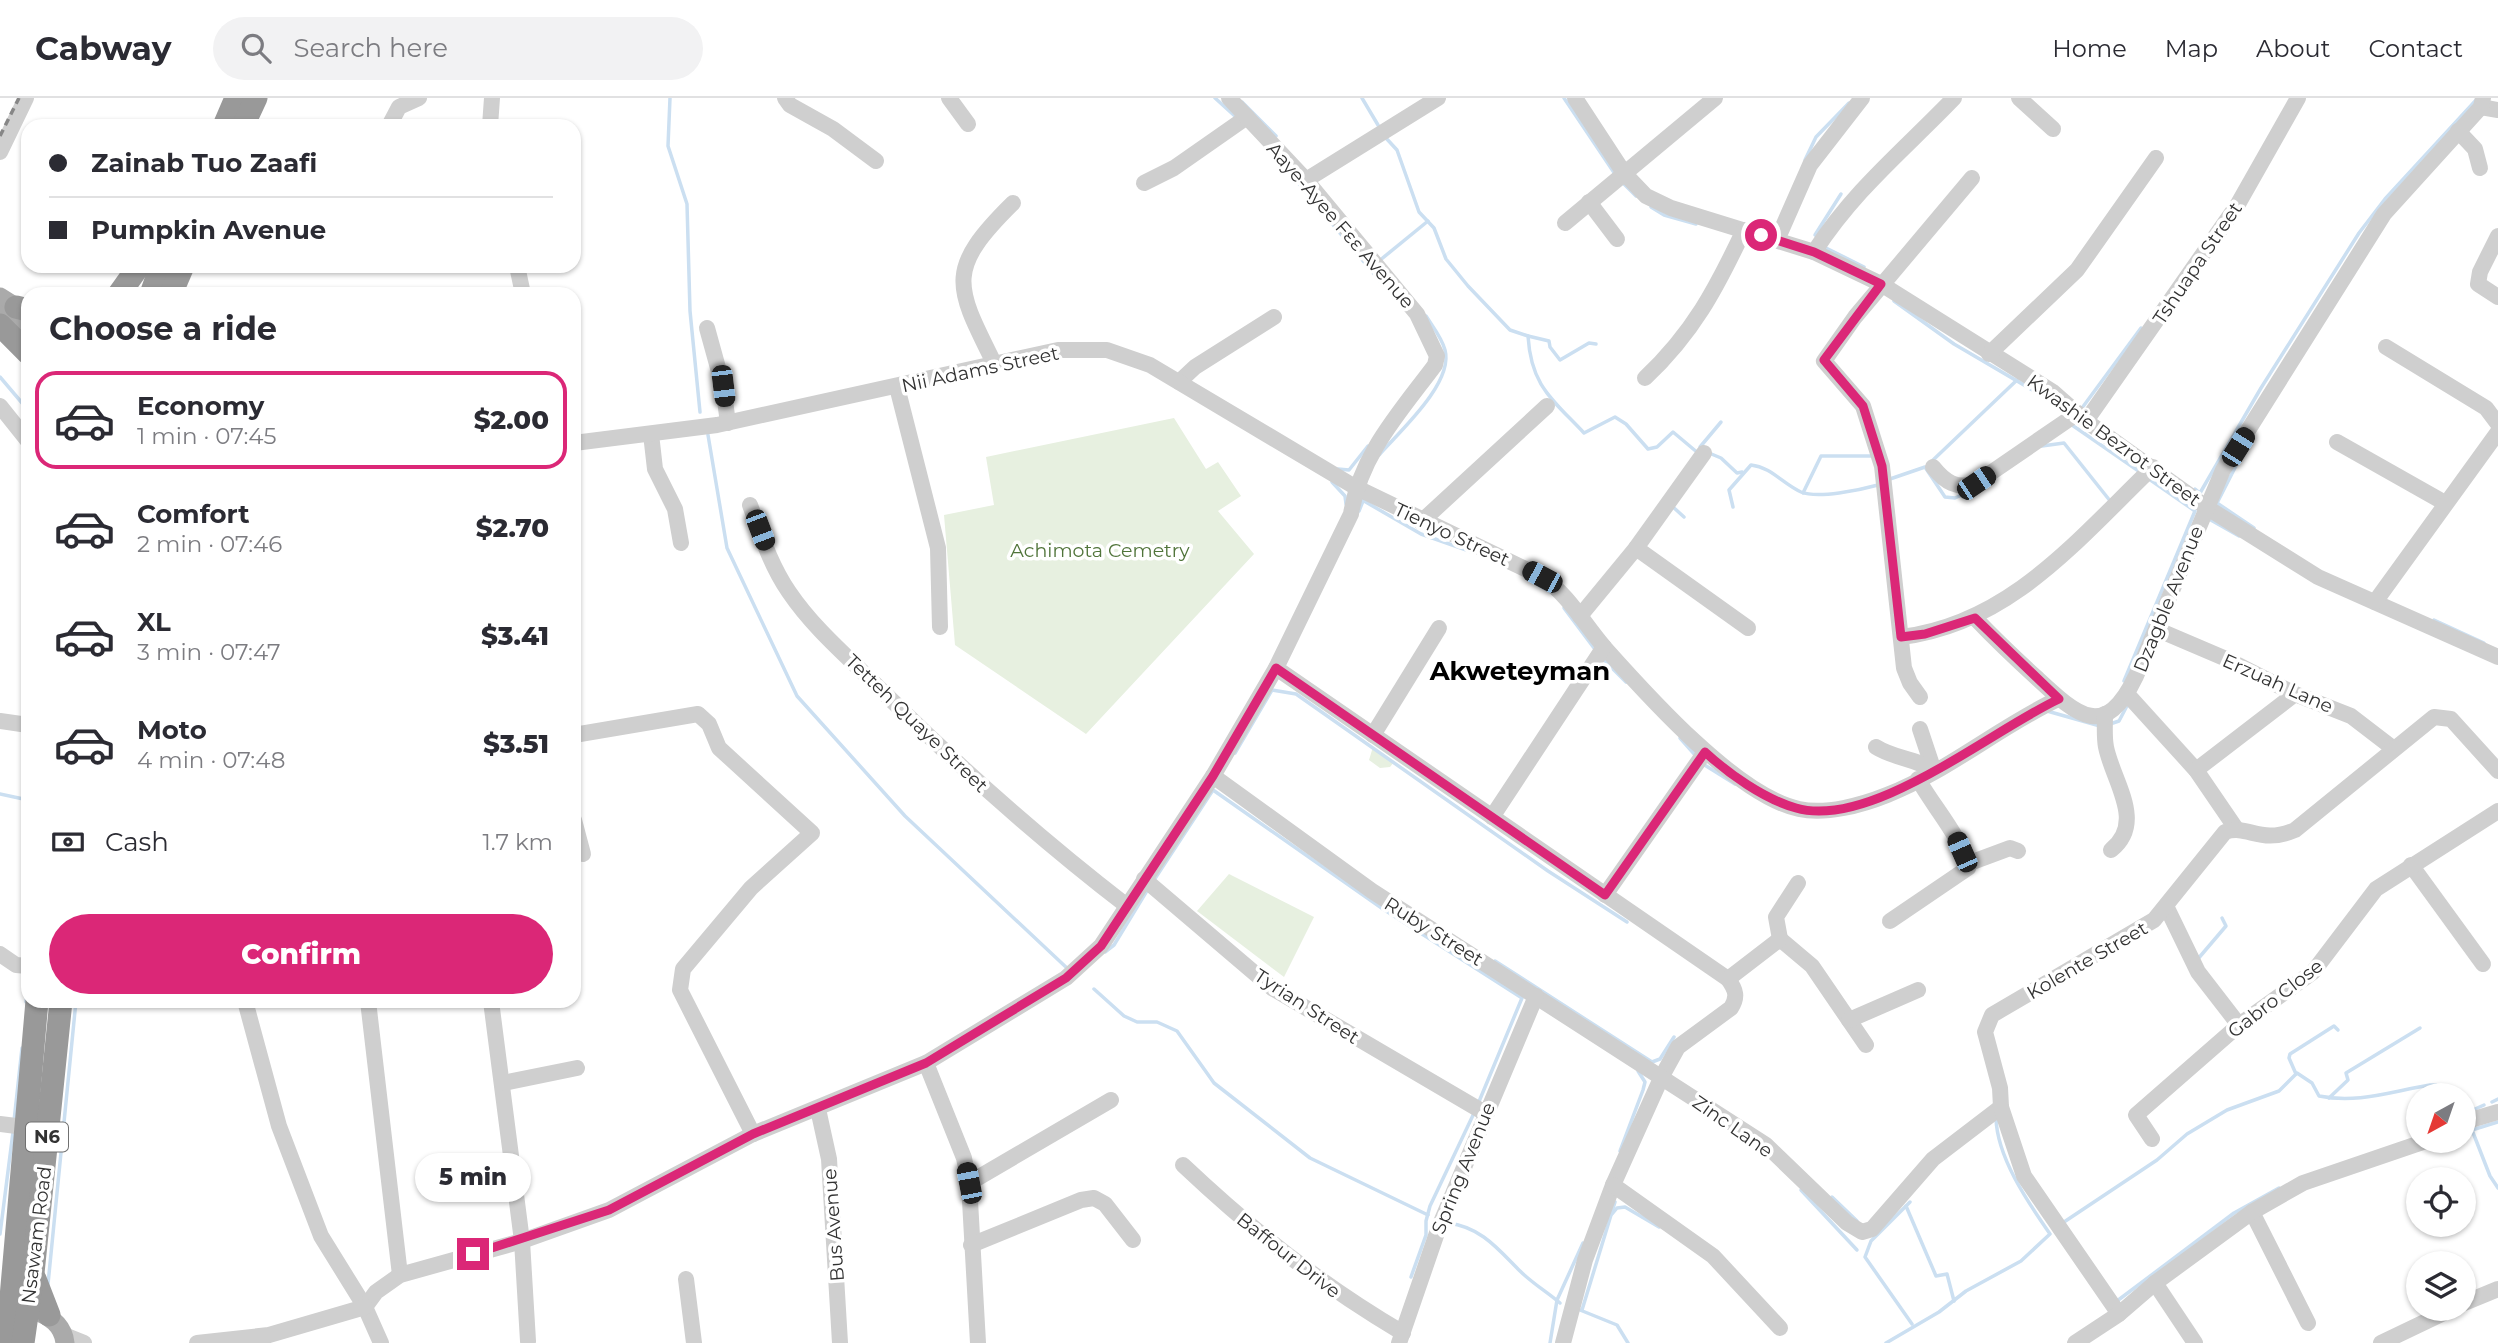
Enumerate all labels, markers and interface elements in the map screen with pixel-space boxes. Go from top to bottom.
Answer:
search box [213,17,703,80]
text: Cabway [35,28,171,68]
icon: search [237,29,275,67]
text: Search here [293,32,448,64]
text: Home [2052,34,2127,63]
text: Map [2165,34,2218,63]
text: About [2256,34,2330,63]
text: Contact [2368,34,2463,63]
street label: Aaye-Ayee Fɛɛ Avenue [1262,137,1419,313]
text: Zainab Tuo Zaafi [91,147,317,179]
street label: Tshuapa Street [2148,197,2247,329]
text: Pumpkin Avenue [91,214,326,246]
route start [1745,219,1777,251]
text: Choose a ride [49,309,277,348]
street label: Nii Adams Street [899,342,1061,397]
car [711,364,736,408]
street label: Kwashie Bezrot Street [2022,370,2205,511]
icon: car [53,389,116,452]
text: Economy [137,390,264,422]
text: $2.00 [474,404,549,436]
text: 1 min · 07:45 [137,422,277,450]
car [2218,424,2259,470]
car [1953,463,2000,503]
icon: car [53,497,116,560]
text: Comfort [137,498,249,530]
street label: Tienyo Street [1391,498,1513,571]
car [743,507,778,553]
text: $2.70 [476,512,549,544]
street label: Dzagble Avenue [2129,523,2208,676]
text: 2 min · 07:46 [137,530,282,558]
park label: Achimota Cemetry [1010,539,1190,562]
car [1519,558,1566,596]
icon: car [53,605,116,668]
text: XL [137,606,171,638]
text: $3.41 [481,620,549,652]
text: 3 min · 07:47 [137,638,281,666]
street label: Tetteh Quaye Street [841,649,993,797]
street label: Erzuah Lane [2219,649,2337,718]
district label: Akweteyman [1429,655,1610,687]
icon: car [53,713,116,776]
text: Moto [137,714,207,746]
text: $3.51 [483,728,549,760]
text: 4 min · 07:48 [137,746,285,774]
icon: cash [49,823,87,861]
text: Cash [105,826,169,858]
text: 1.7 km [483,828,553,856]
car [1944,829,1981,875]
street label: Ruby Street [1380,892,1487,971]
button: Confirm [49,914,553,994]
street label: Kolente Street [2023,916,2152,1004]
street label: Gabro Close [2223,954,2327,1043]
street label: Tyrian Street [1250,964,1364,1049]
north arrow [2406,1083,2476,1153]
map controls [2406,1083,2476,1321]
street label: Zinc Lane [1688,1090,1777,1162]
street label: Spring Avenue [1427,1099,1500,1237]
road number: N6 [26,1122,68,1152]
callout: 5 min [415,1152,531,1202]
car [955,1160,984,1206]
text: 5 min [439,1163,507,1191]
street label: Nsawam Road [17,1165,56,1305]
button: locate [2406,1167,2476,1237]
street label: Bus Avenue [818,1168,849,1282]
street label: Baffour Drive [1232,1208,1345,1303]
route end [457,1238,489,1270]
button: layers [2406,1251,2476,1321]

